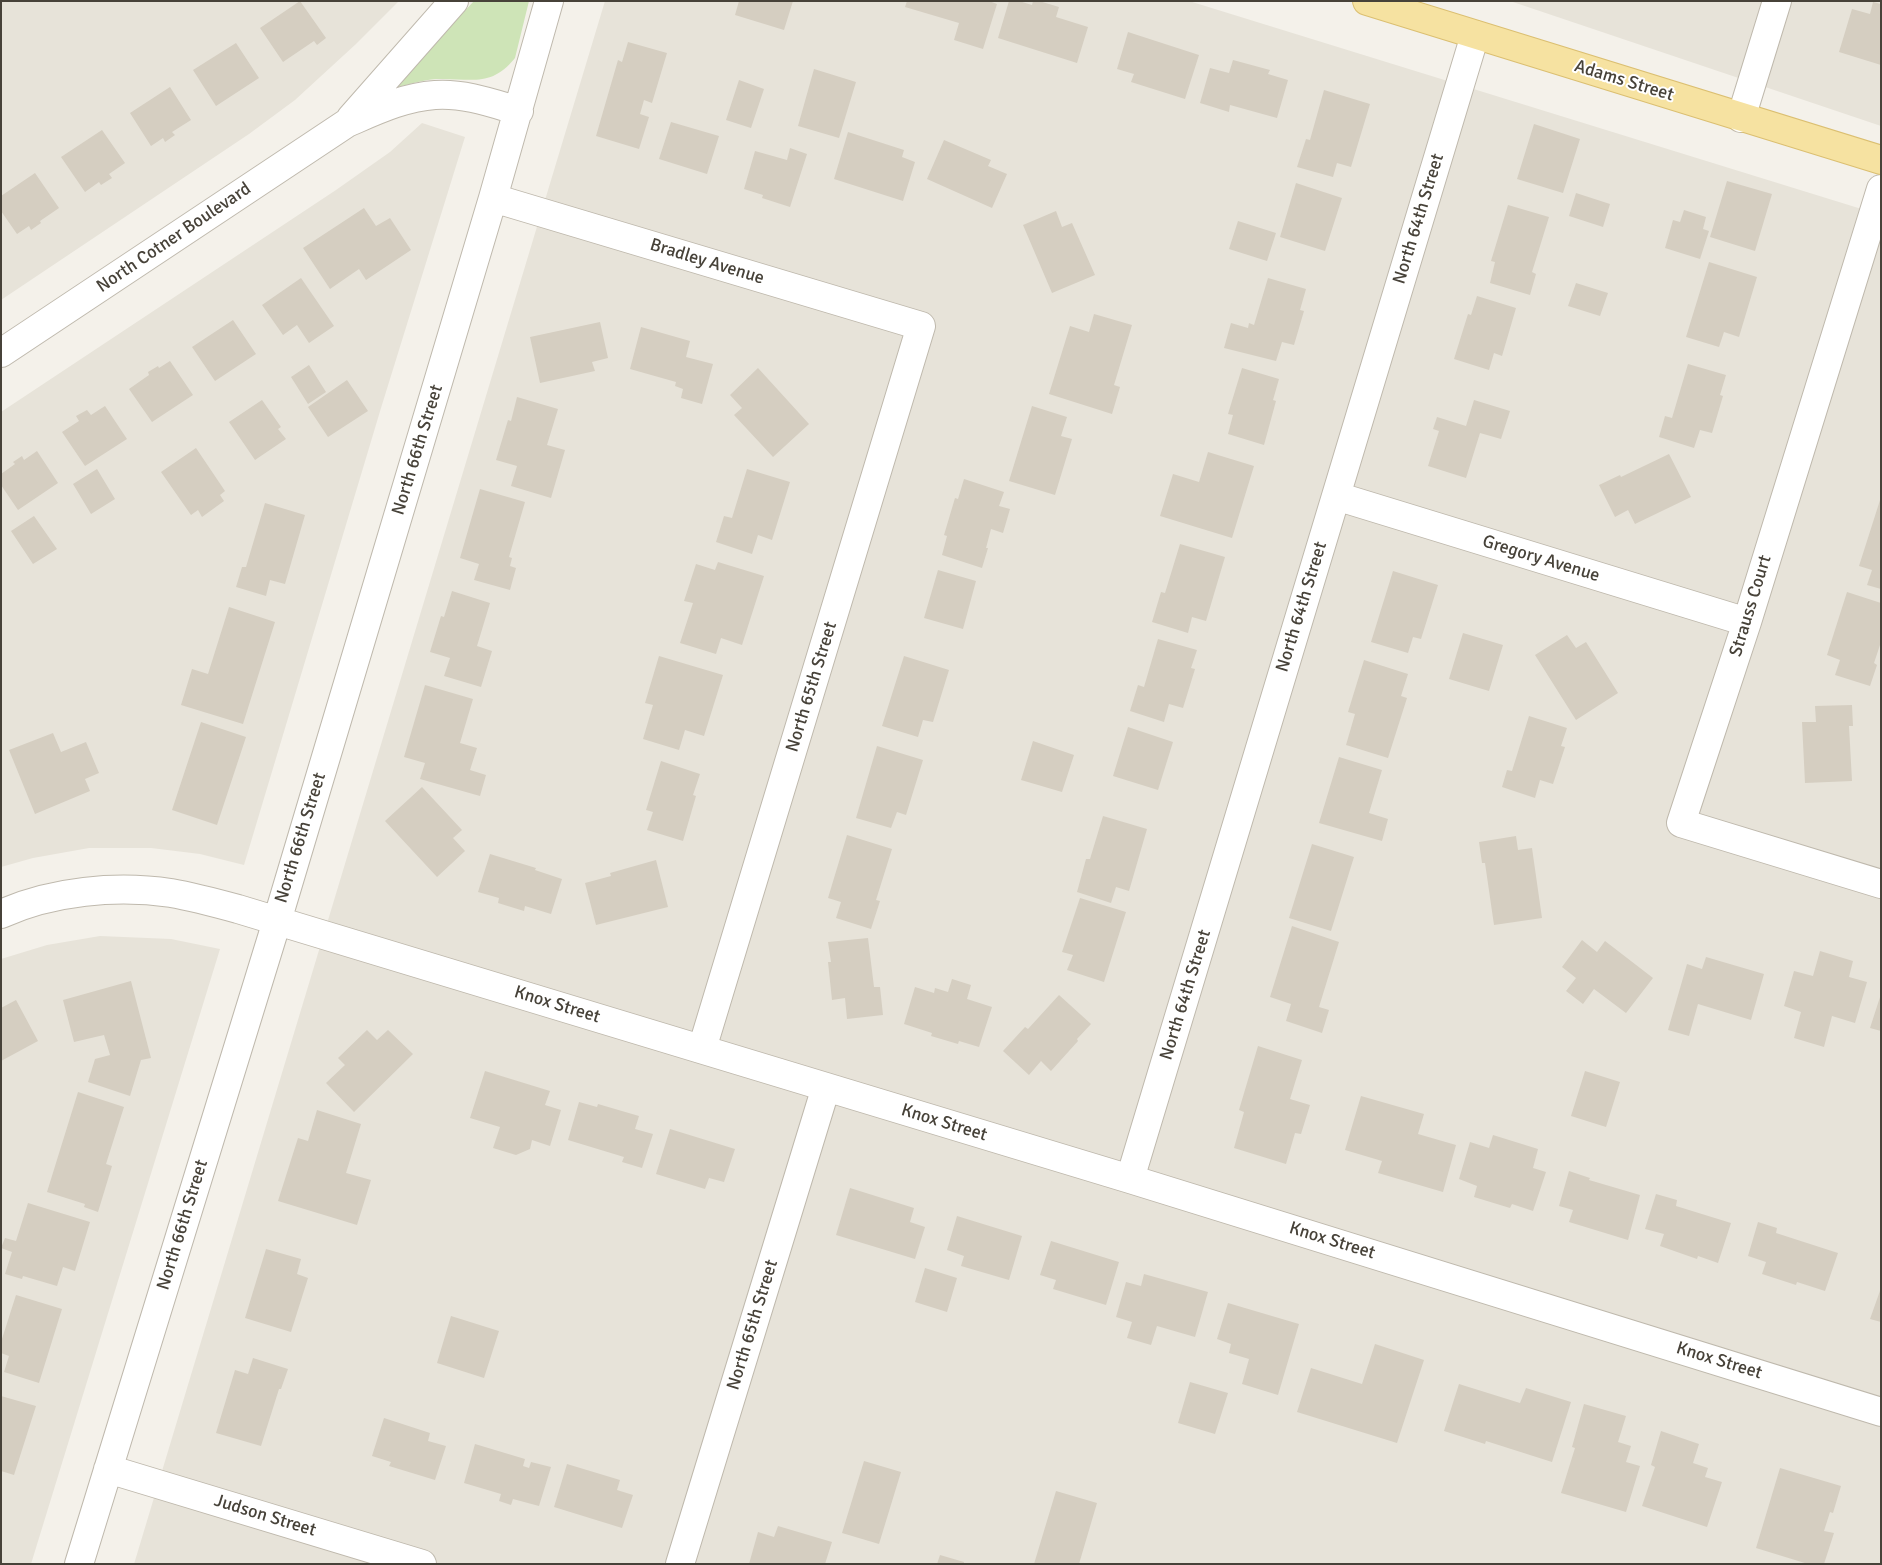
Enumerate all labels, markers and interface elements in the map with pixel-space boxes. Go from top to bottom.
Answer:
street label: Adams Street [1572,56,1676,106]
street label: North 64th Street [1389,151,1449,287]
street label: North Cotner Boulevard [93,178,255,298]
street label: Bradley Avenue [647,234,767,290]
street label: North 66th Street [388,382,448,518]
street label: Gregory Avenue [1480,531,1602,587]
street label: North 64th Street [1272,539,1332,675]
street label: Strauss Court [1725,553,1777,659]
street label: North 65th Street [782,619,842,755]
street label: North 66th Street [271,770,331,906]
street label: North 64th Street [1156,927,1216,1063]
street label: Knox Street [511,982,603,1028]
street label: Knox Street [898,1100,990,1146]
street label: North 66th Street [153,1157,213,1293]
street label: Knox Street [1286,1218,1378,1264]
street label: North 65th Street [723,1257,783,1393]
street label: Knox Street [1673,1338,1765,1384]
street label: Judson Street [211,1490,319,1542]

